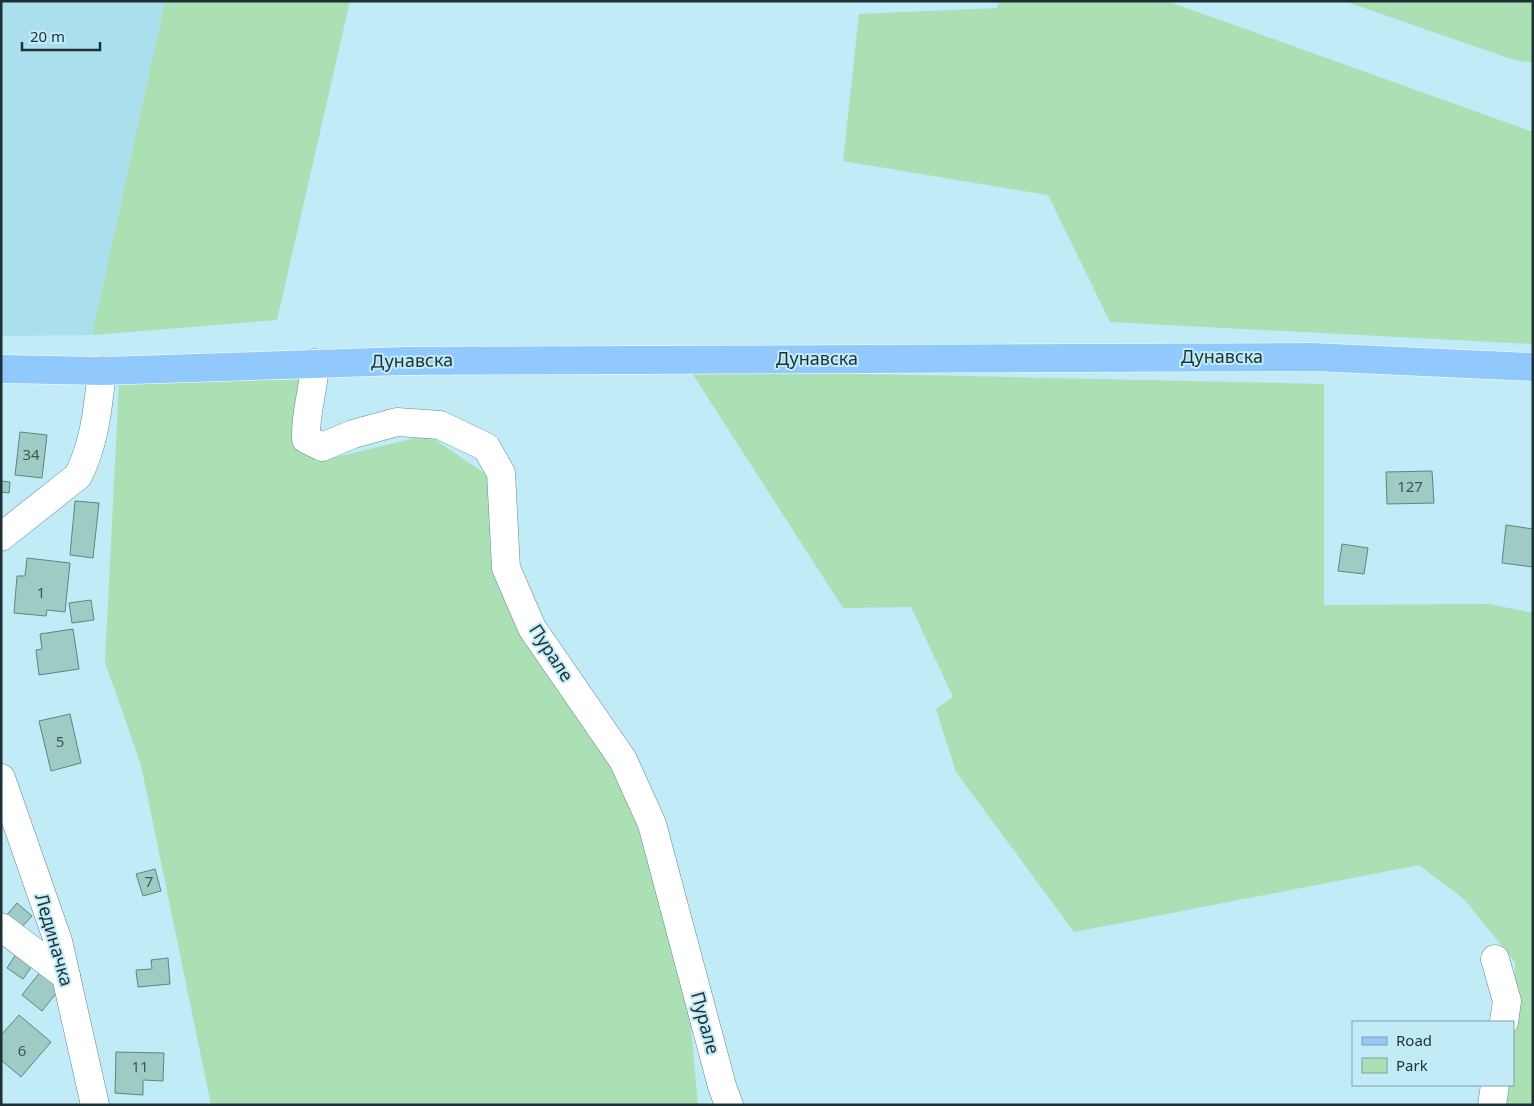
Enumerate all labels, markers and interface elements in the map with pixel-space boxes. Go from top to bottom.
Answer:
scale bar [22,20,100,52]
text: 20 m [30,26,65,46]
street label: Дунавска [1181,344,1263,368]
street label: Дунавска [776,346,858,370]
street label: Дунавска [371,347,453,373]
house number: 34 [22,444,40,464]
house number: 127 [1397,476,1423,496]
house number: 1 [37,582,45,602]
street label: Пурале [524,619,579,686]
house number: 5 [56,731,64,751]
house number: 7 [145,871,153,891]
street label: Лединачка [30,891,80,989]
street label: Пурале [686,989,726,1057]
legend [1352,1021,1514,1086]
text: Road [1396,1030,1432,1050]
house number: 6 [18,1040,26,1060]
text: Park [1396,1055,1428,1075]
house number: 11 [131,1056,149,1076]

